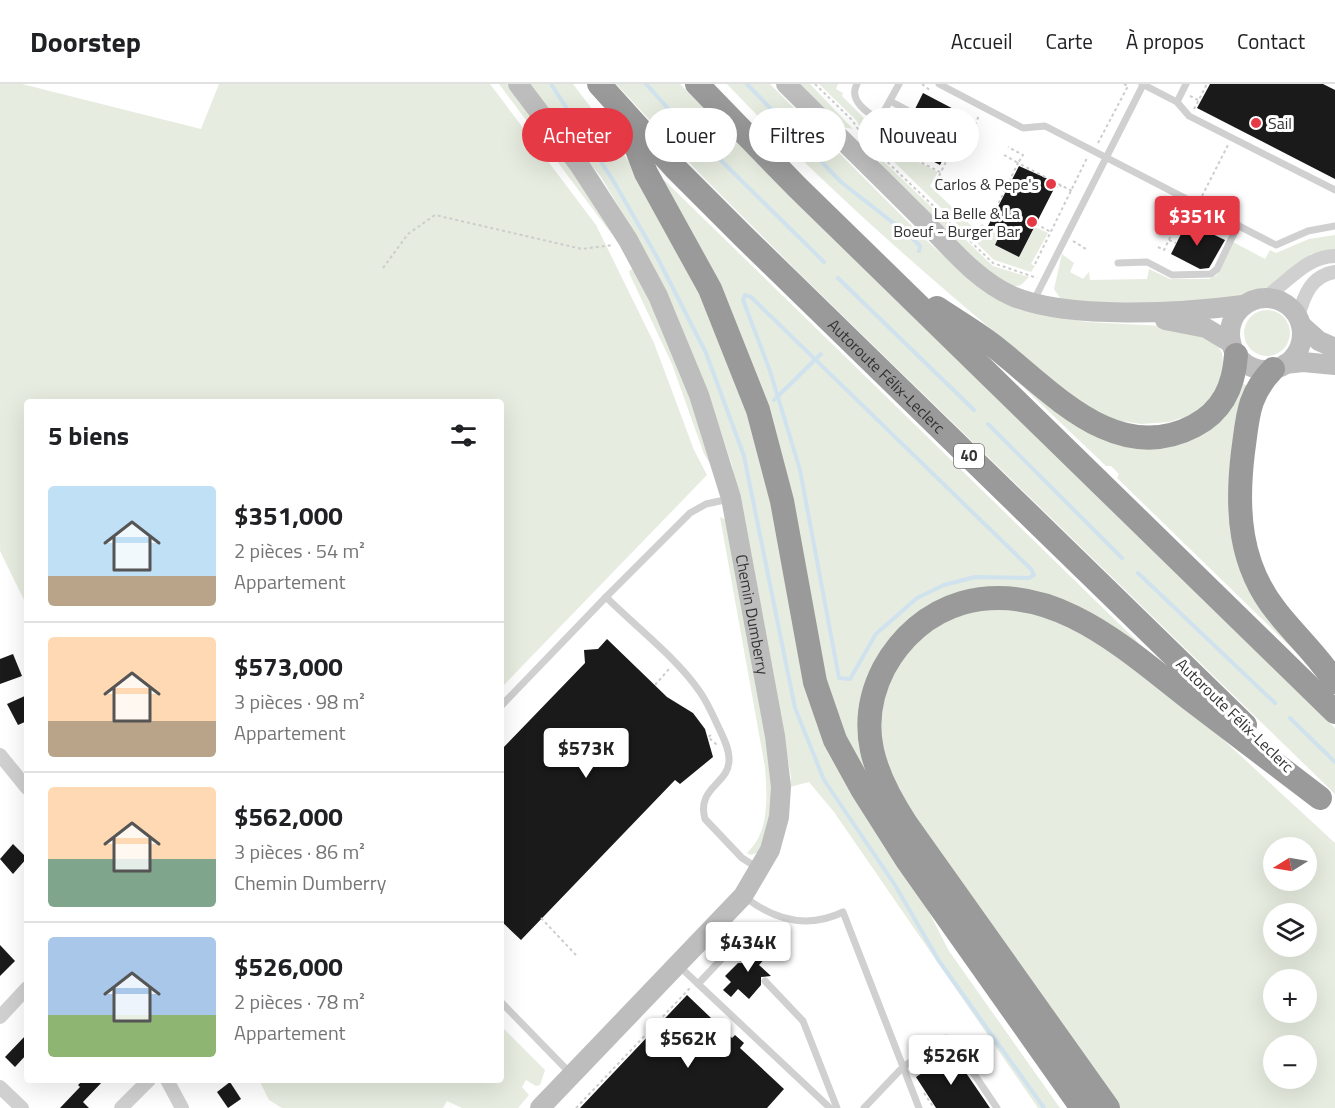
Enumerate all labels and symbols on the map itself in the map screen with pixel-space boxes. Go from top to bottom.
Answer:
place label: Sail [1268,111,1292,135]
marker: Sail [1249,116,1263,130]
place label: Carlos & Pepe's [935,172,1039,196]
marker: Carlos & Pepe's [1044,177,1058,191]
pin: $351K [1155,196,1239,247]
place label: La Belle & La Boeuf - Burger Bar [893,201,1020,243]
marker: La Belle & La Boeuf - Burger Bar [1025,215,1039,229]
street label: Autoroute Félix-Leclerc [822,313,951,439]
road number: 40 [954,444,984,468]
street label: Chemin Dumberry [730,552,775,677]
street label: Autoroute Félix-Leclerc [1171,652,1299,778]
pin: $573K [544,728,628,779]
north arrow [1263,837,1317,891]
pin: $434K [706,922,790,973]
pin: $562K [646,1018,730,1069]
pin: $526K [909,1035,993,1086]

